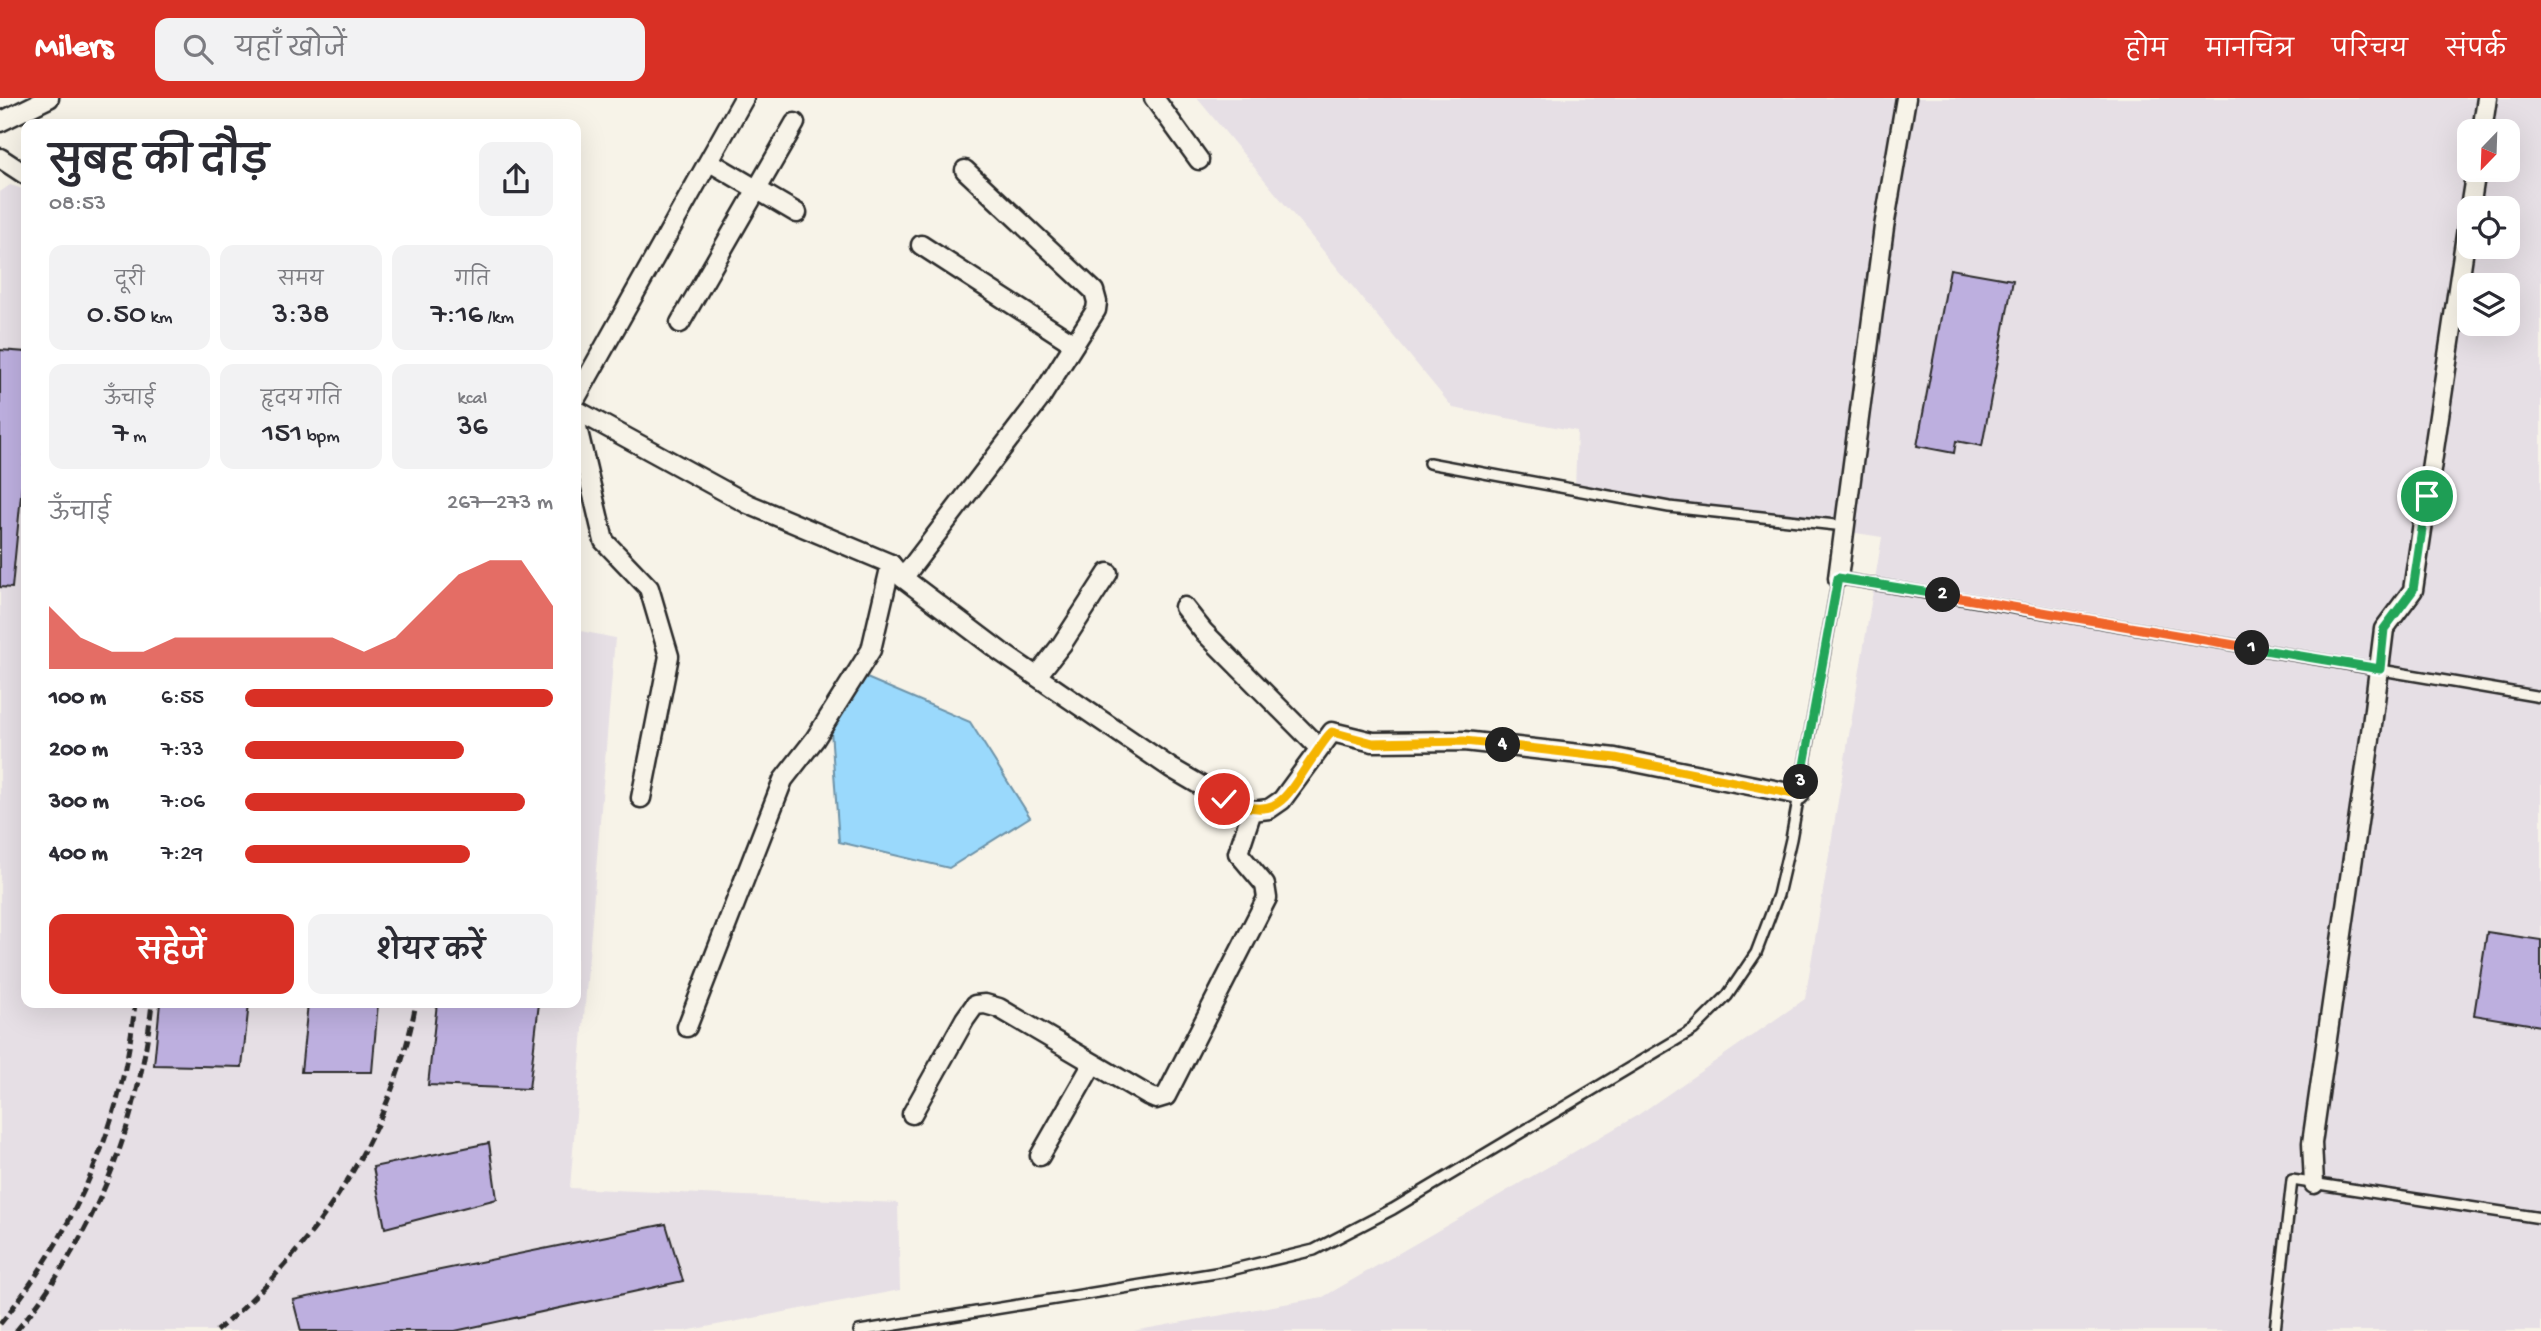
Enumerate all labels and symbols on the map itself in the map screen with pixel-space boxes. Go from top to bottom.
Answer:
north arrow [2457,119,2520,182]
pin [2397,466,2457,526]
pin: 2 [1926,578,1960,612]
pin: 1 [2234,630,2270,666]
pin: 4 [1486,728,1520,762]
pin: 3 [1784,764,1818,800]
pin [1194,769,1254,829]

